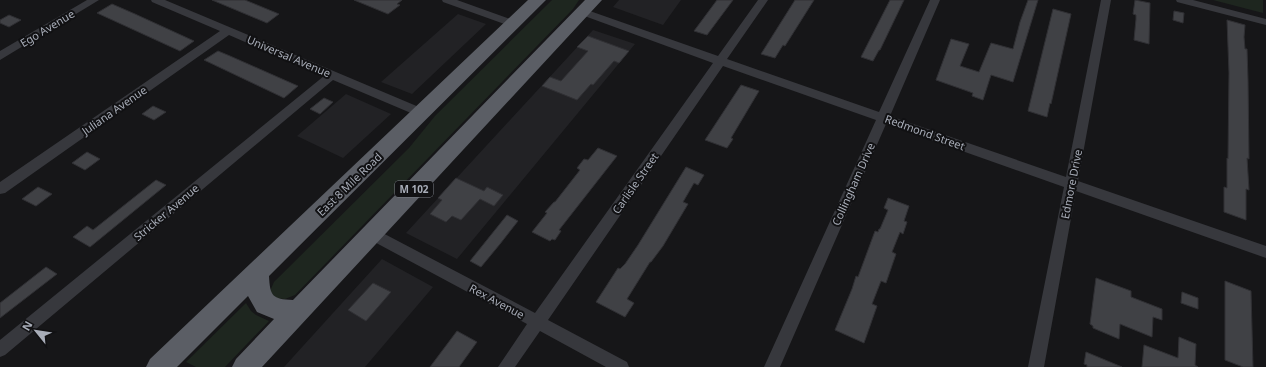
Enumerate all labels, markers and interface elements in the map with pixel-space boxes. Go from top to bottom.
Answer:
street label: Ego Avenue [17,6,77,50]
street label: Universal Avenue [245,32,333,80]
street label: Juliana Avenue [78,82,149,139]
street label: Redmond Street [883,111,967,153]
street label: Collingham Drive [828,140,878,228]
street label: Edmore Drive [1057,148,1085,220]
street label: East 8 Mile Road [313,149,385,219]
street label: Carlisle Street [608,150,662,216]
street label: Stricker Avenue [130,180,202,244]
road number: M 102 [395,181,433,197]
street label: Rex Avenue [467,280,527,322]
north arrow [16,311,56,351]
text: N [18,318,36,333]

